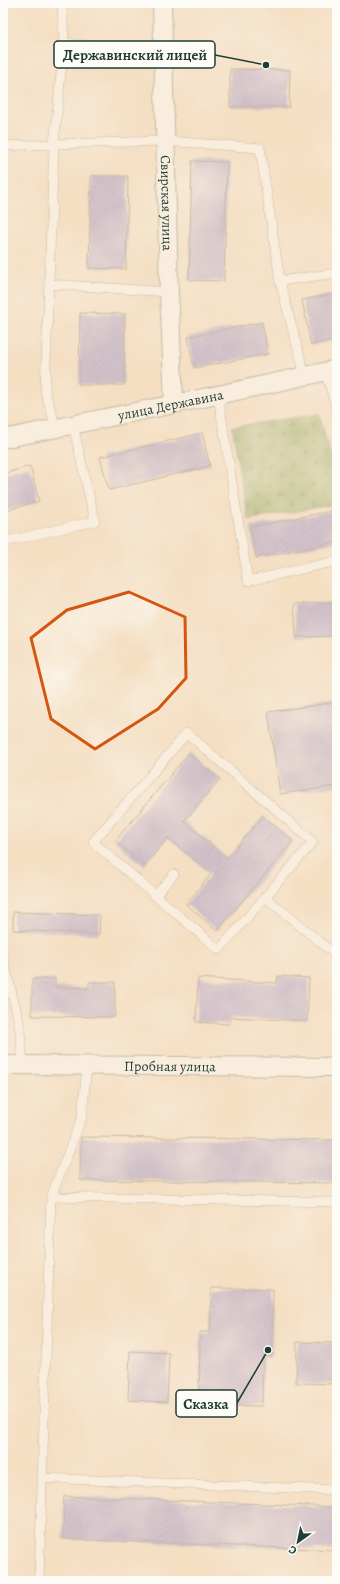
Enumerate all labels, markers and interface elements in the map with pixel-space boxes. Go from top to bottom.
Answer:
callout: Державинский лицей [54,41,215,68]
text: Державинский лицей [63,45,207,65]
street label: Свирская улица [156,155,178,251]
street label: улица Державина [115,385,226,425]
street label: Пробная улица [124,1056,216,1076]
callout: Сказка [176,1390,237,1417]
text: Сказка [183,1394,230,1414]
north arrow [278,1522,318,1562]
text: С [286,1542,300,1558]

